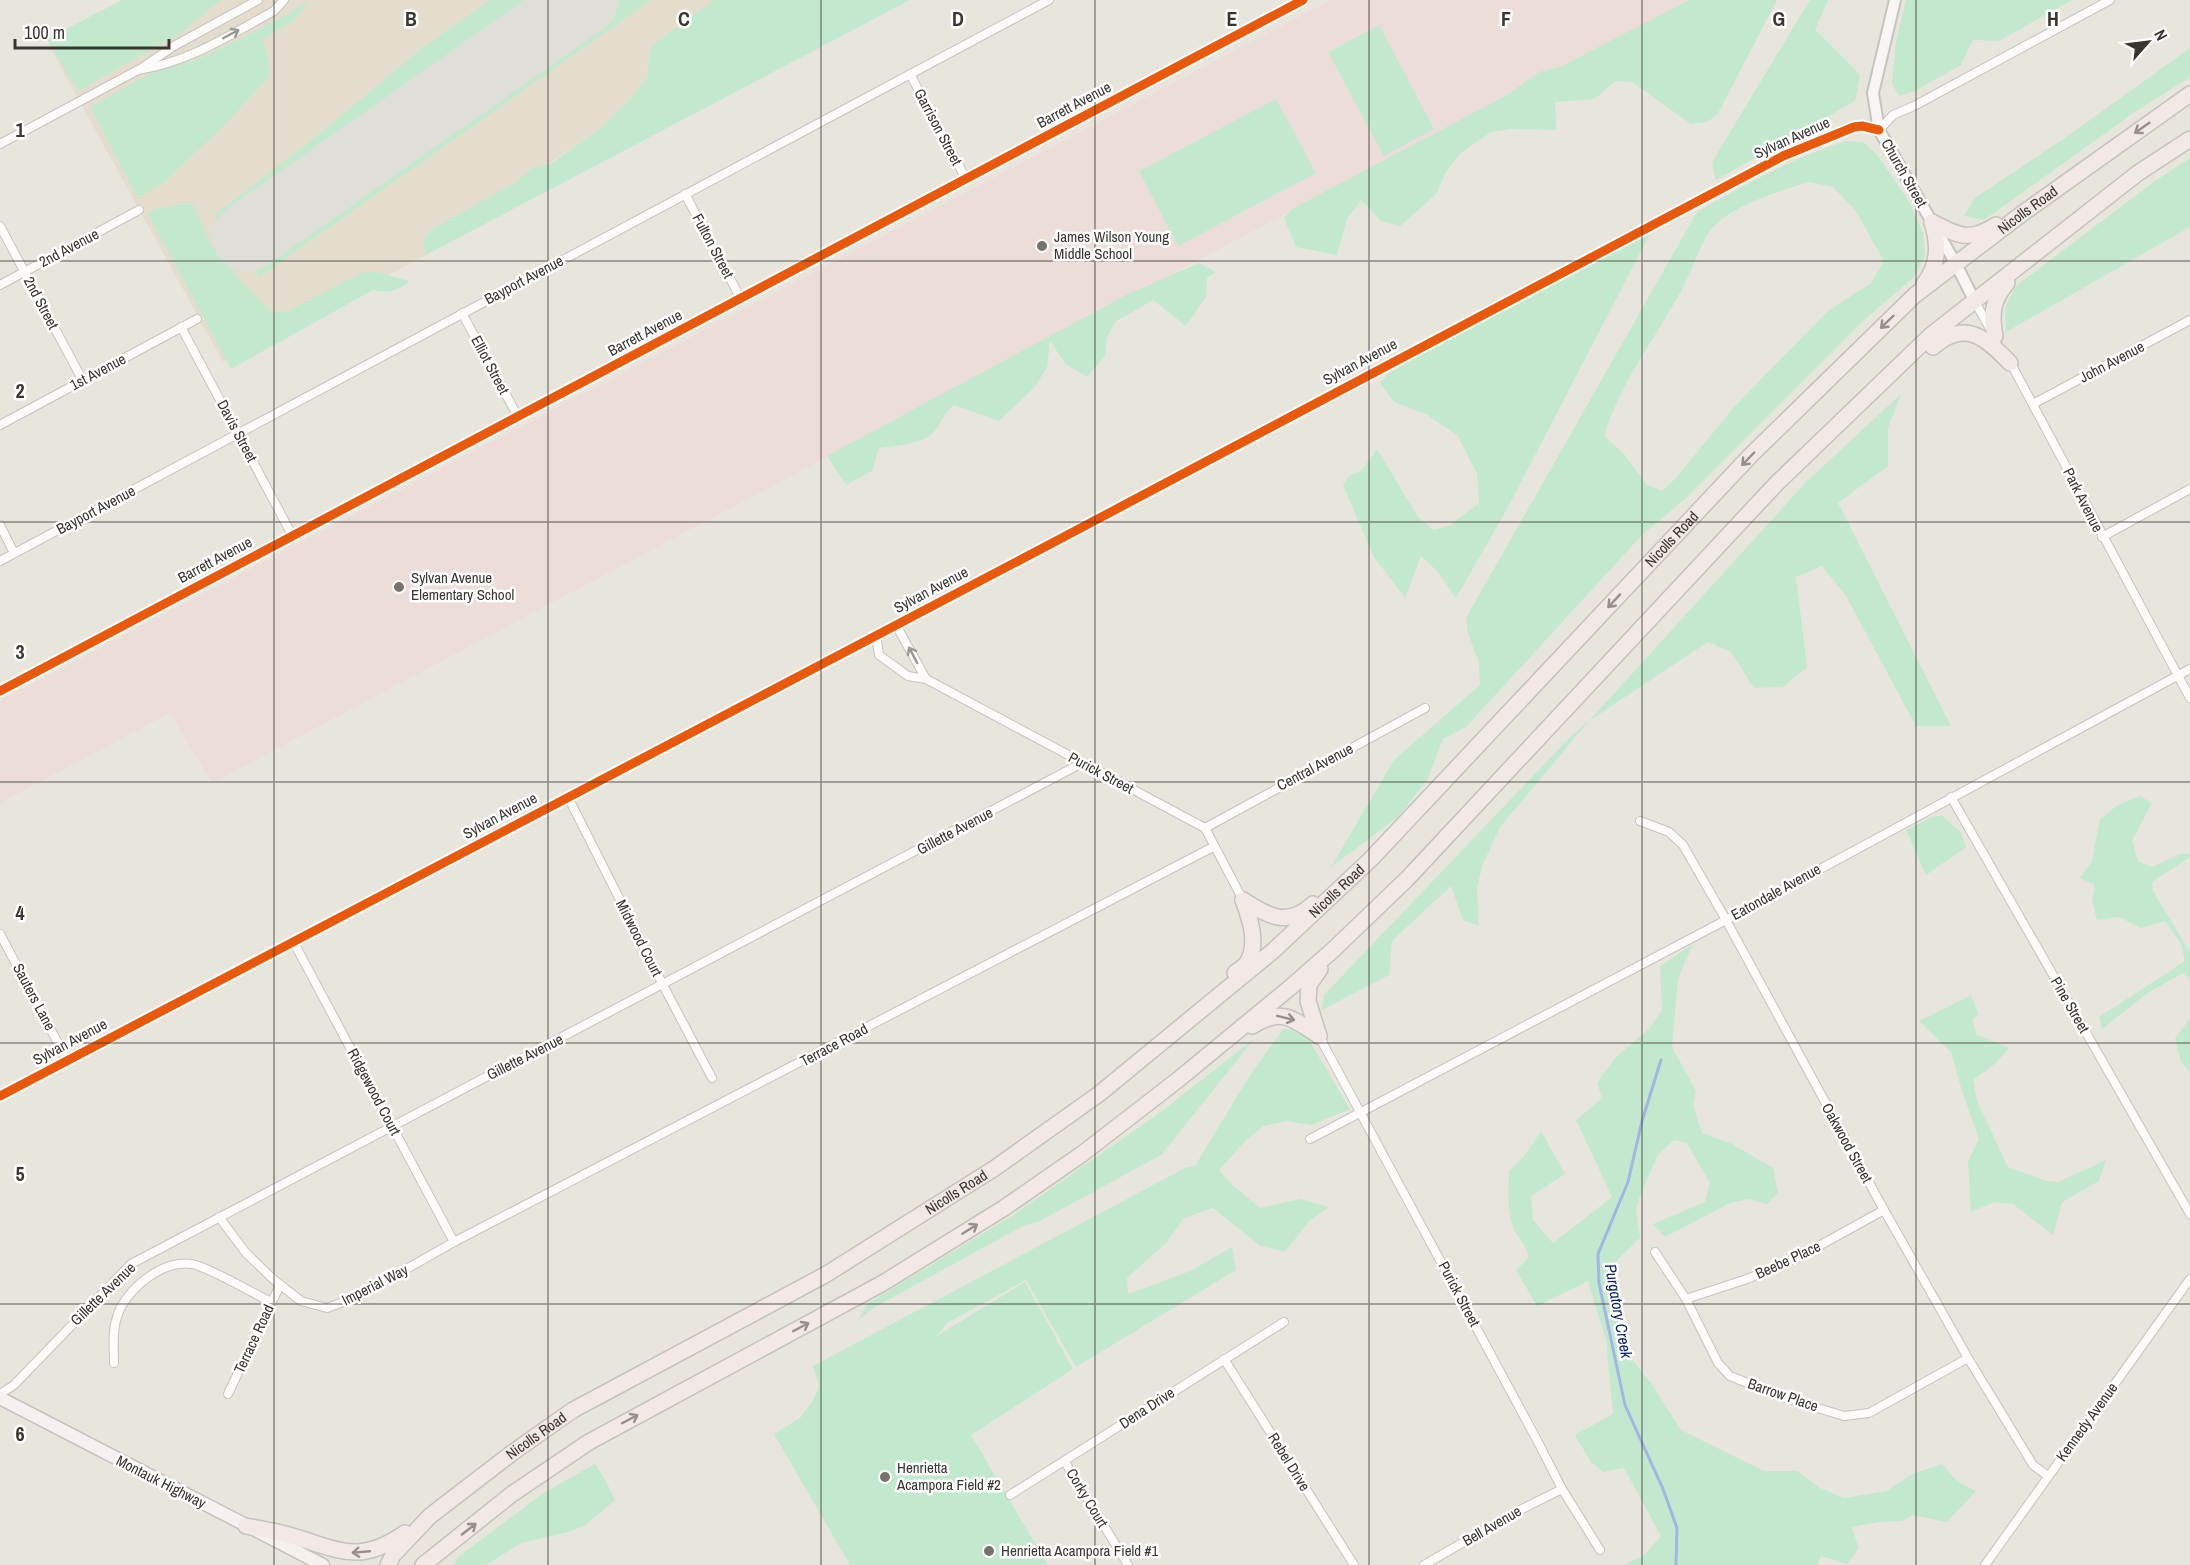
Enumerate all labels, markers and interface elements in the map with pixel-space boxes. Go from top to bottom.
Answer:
text: B [405,5,417,32]
text: C [678,5,690,32]
text: D [952,5,964,32]
text: E [1227,5,1238,32]
text: F [1501,5,1511,32]
text: G [1773,5,1785,32]
text: H [2047,5,2059,32]
scale bar [15,12,170,50]
north arrow [2118,12,2178,72]
text: 100 m [24,20,65,45]
text: N [2149,26,2173,44]
one-way arrow [222,28,239,40]
street label: Barrett Avenue [1033,76,1115,133]
street label: Garrison Street [909,85,968,169]
street label: Sylvan Avenue [1750,111,1833,164]
text: 1 [15,116,25,143]
one-way arrow [2134,122,2151,134]
street label: Church Street [1876,135,1933,211]
street label: Nicolls Road [1993,181,2062,239]
street label: Fulton Street [688,210,740,282]
street label: 2nd Avenue [35,223,102,272]
place label: James Wilson Young Middle School [1054,226,1169,264]
marker: James Wilson Young Middle School [1035,239,1049,253]
street label: Bayport Avenue [481,250,567,309]
street label: 2nd Street [19,273,64,333]
street label: Barrett Avenue [604,304,686,361]
one-way arrow [1880,315,1895,330]
street label: Elliot Street [466,332,515,398]
street label: Sylvan Avenue [1319,333,1401,390]
street label: John Avenue [2076,336,2148,387]
street label: 1st Avenue [66,348,130,395]
text: 2 [15,377,25,404]
street label: Davis Street [212,396,263,466]
one-way arrow [1741,451,1755,466]
street label: Park Avenue [2058,464,2109,536]
street label: Bayport Avenue [53,480,139,539]
street label: Nicolls Road [1640,506,1703,572]
street label: Barrett Avenue [174,531,256,588]
street label: Sylvan Avenue [890,561,972,618]
place label: Sylvan Avenue Elementary School [411,567,514,605]
marker: Sylvan Avenue Elementary School [392,580,406,594]
one-way arrow [1608,593,1622,608]
text: 3 [15,638,25,665]
one-way arrow [907,647,918,665]
street label: Central Avenue [1273,738,1357,796]
street label: Purick Street [1065,747,1138,799]
street label: Sylvan Avenue [459,787,541,844]
street label: Gillette Avenue [913,802,997,859]
street label: Eatondale Avenue [1727,858,1825,925]
street label: Nicolls Road [1304,859,1369,922]
street label: Midwood Court [611,896,668,980]
text: 4 [15,899,25,926]
street label: Sauters Lane [8,960,61,1034]
street label: Pine Street [2046,973,2095,1037]
street label: Sylvan Avenue [29,1013,111,1070]
one-way arrow [1276,1013,1295,1025]
street label: Terrace Road [796,1018,871,1071]
street label: Gillette Avenue [483,1028,567,1085]
street label: Ridgewood Court [343,1045,406,1139]
street label: Oakwood Street [1817,1099,1878,1187]
text: 5 [15,1160,25,1187]
street label: Nicolls Road [921,1164,991,1219]
one-way arrow [961,1223,978,1235]
street label: Beebe Place [1752,1235,1824,1284]
street label: Gillette Avenue [65,1257,140,1330]
street label: Purick Street [1433,1257,1486,1331]
street label: Imperial Way [338,1258,412,1310]
water label: Purgatory Creek [1600,1262,1638,1360]
street label: Terrace Road [228,1301,279,1377]
one-way arrow [792,1321,810,1332]
street label: Barrow Place [1745,1373,1821,1416]
street label: Kennedy Avenue [2051,1378,2122,1465]
street label: Dena Drive [1115,1382,1179,1433]
street label: Nicolls Road [501,1407,571,1464]
one-way arrow [621,1413,638,1425]
text: 6 [15,1420,25,1447]
street label: Rebel Drive [1263,1429,1316,1495]
street label: Montauk Highway [113,1450,211,1514]
place label: Henrietta Acampora Field #2 [896,1457,1001,1495]
street label: Corky Court [1062,1464,1114,1532]
marker: Henrietta Acampora Field #2 [878,1470,892,1484]
street label: Bell Avenue [1458,1500,1525,1551]
one-way arrow [460,1522,476,1535]
place label: Henrietta Acampora Field #1 [1001,1540,1158,1561]
marker: Henrietta Acampora Field #1 [982,1544,996,1558]
one-way arrow [351,1547,371,1558]

